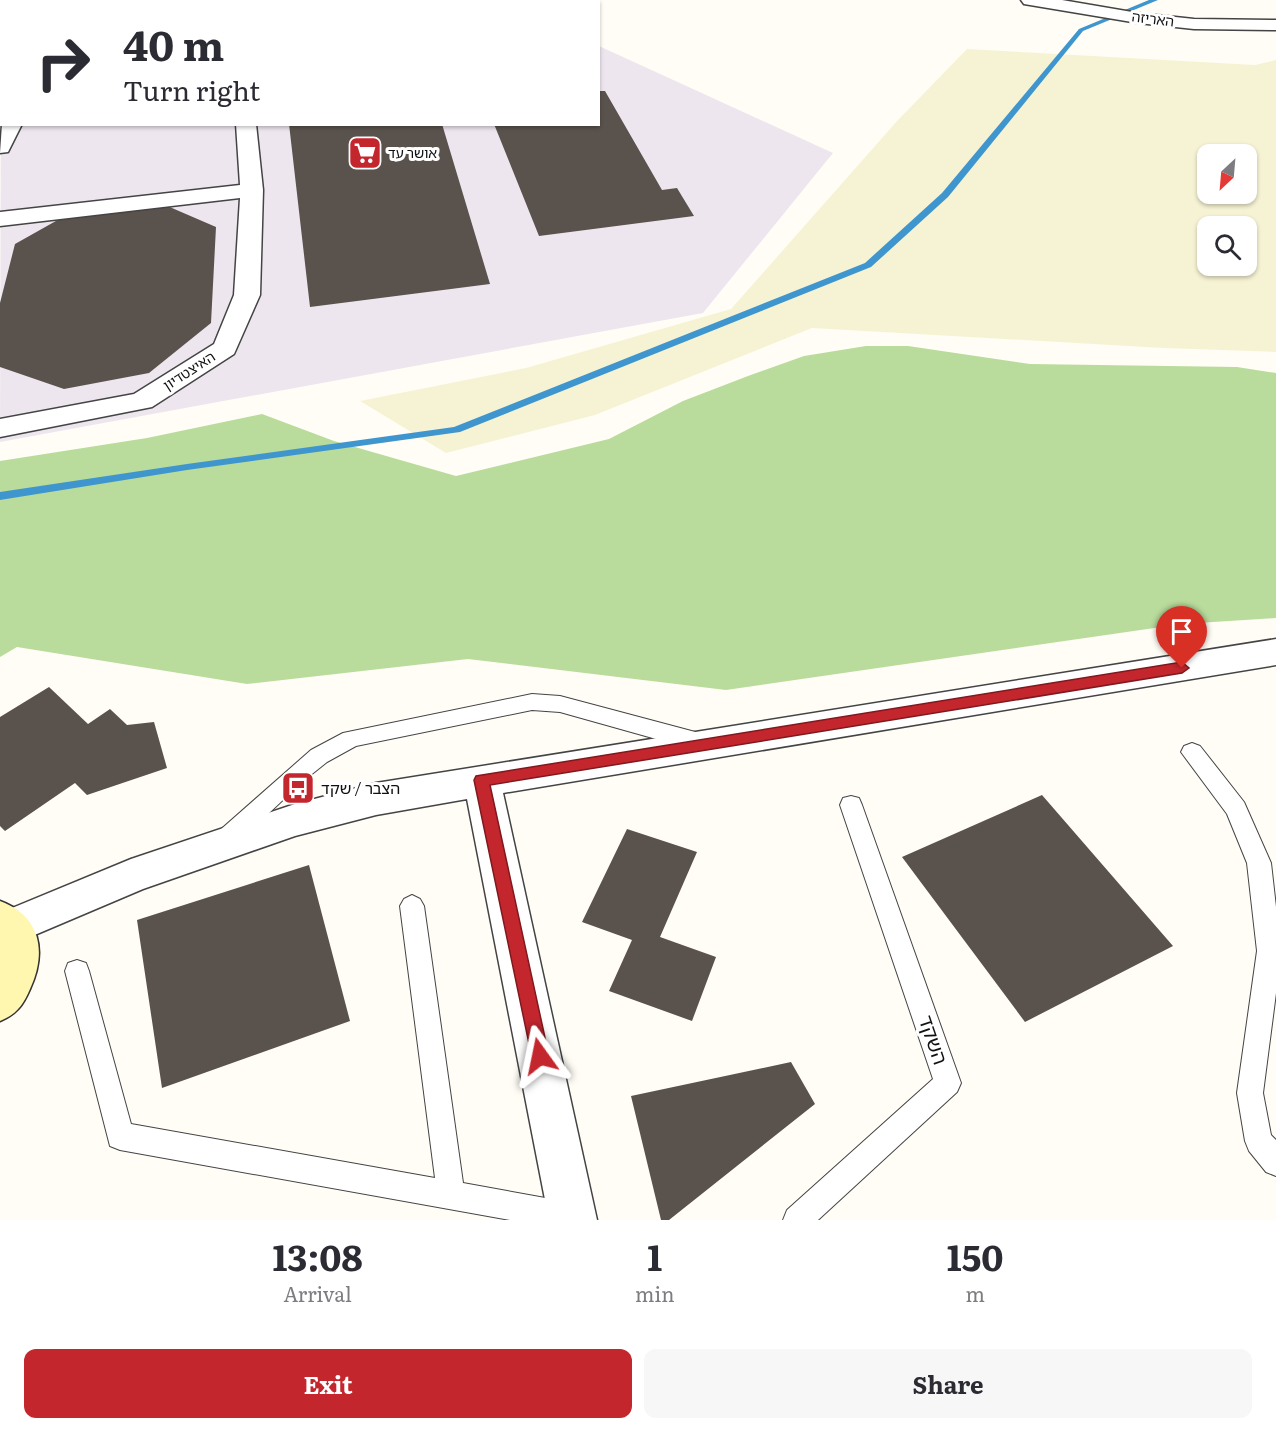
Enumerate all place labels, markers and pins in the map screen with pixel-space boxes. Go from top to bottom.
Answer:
supermarket icon: אושר עד [347,135,383,171]
place label: אושר עד [388,142,437,162]
pin [1156,606,1207,668]
bus stop icon: הצבר / שקד [280,770,316,806]
place label: הצבר / שקד [321,775,400,799]

